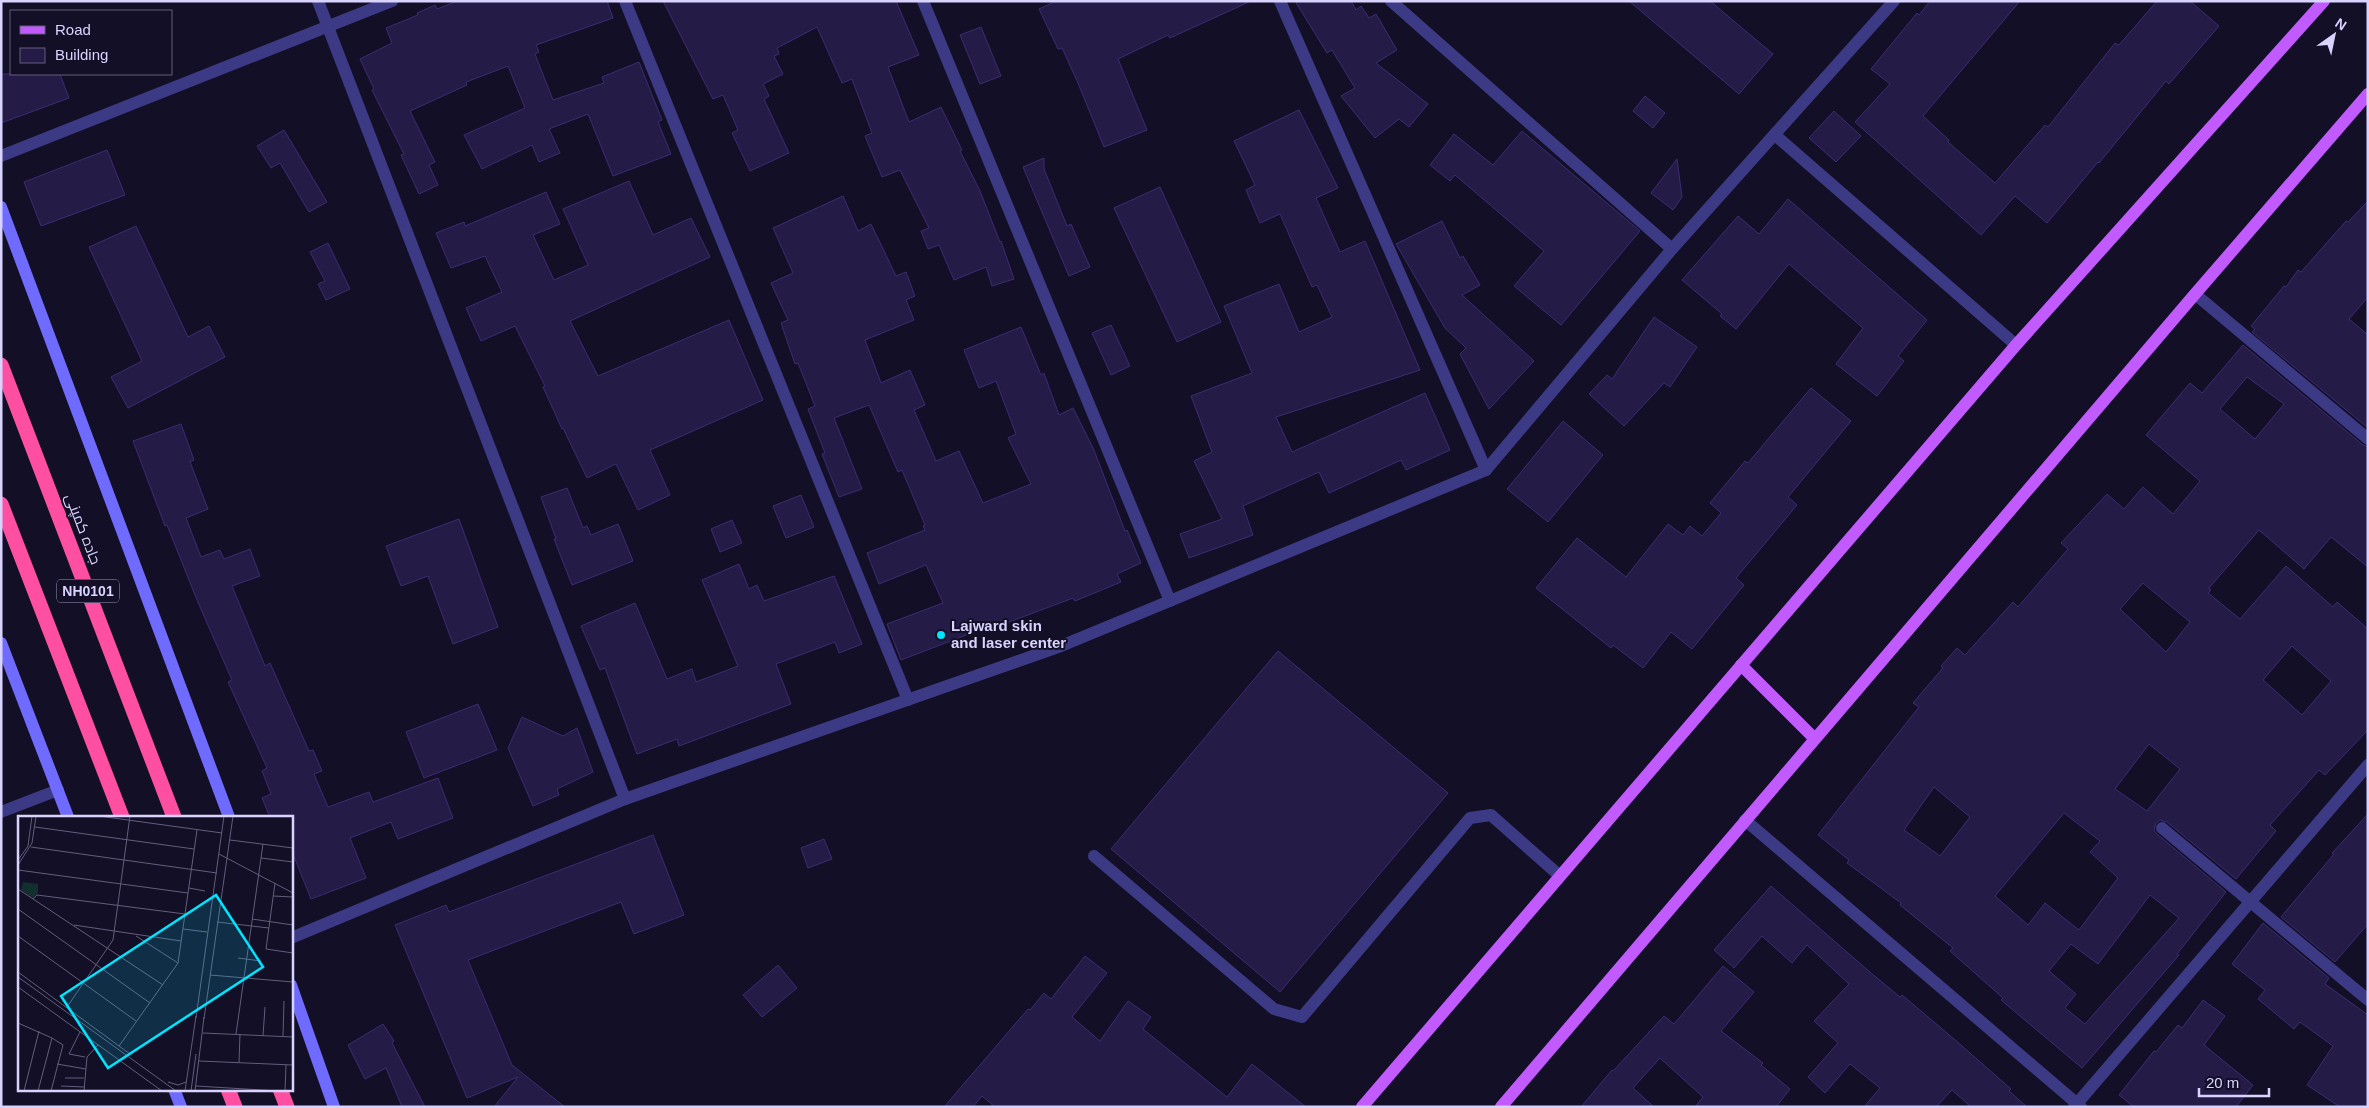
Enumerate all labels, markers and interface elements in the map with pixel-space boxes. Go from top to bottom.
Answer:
legend [10,10,172,75]
north arrow [2309,10,2359,60]
text: N [2332,15,2350,34]
text: Road [55,21,91,38]
text: Building [55,46,108,63]
street label: جاده کمپنی [60,491,105,567]
road number: NH0101 [57,580,119,602]
place label: Lajward skin and laser center [951,617,1066,651]
marker: Lajward skin and laser center [935,629,947,641]
inset map [18,816,292,1090]
scale bar [2199,1066,2269,1098]
text: 20 m [2206,1074,2239,1091]

